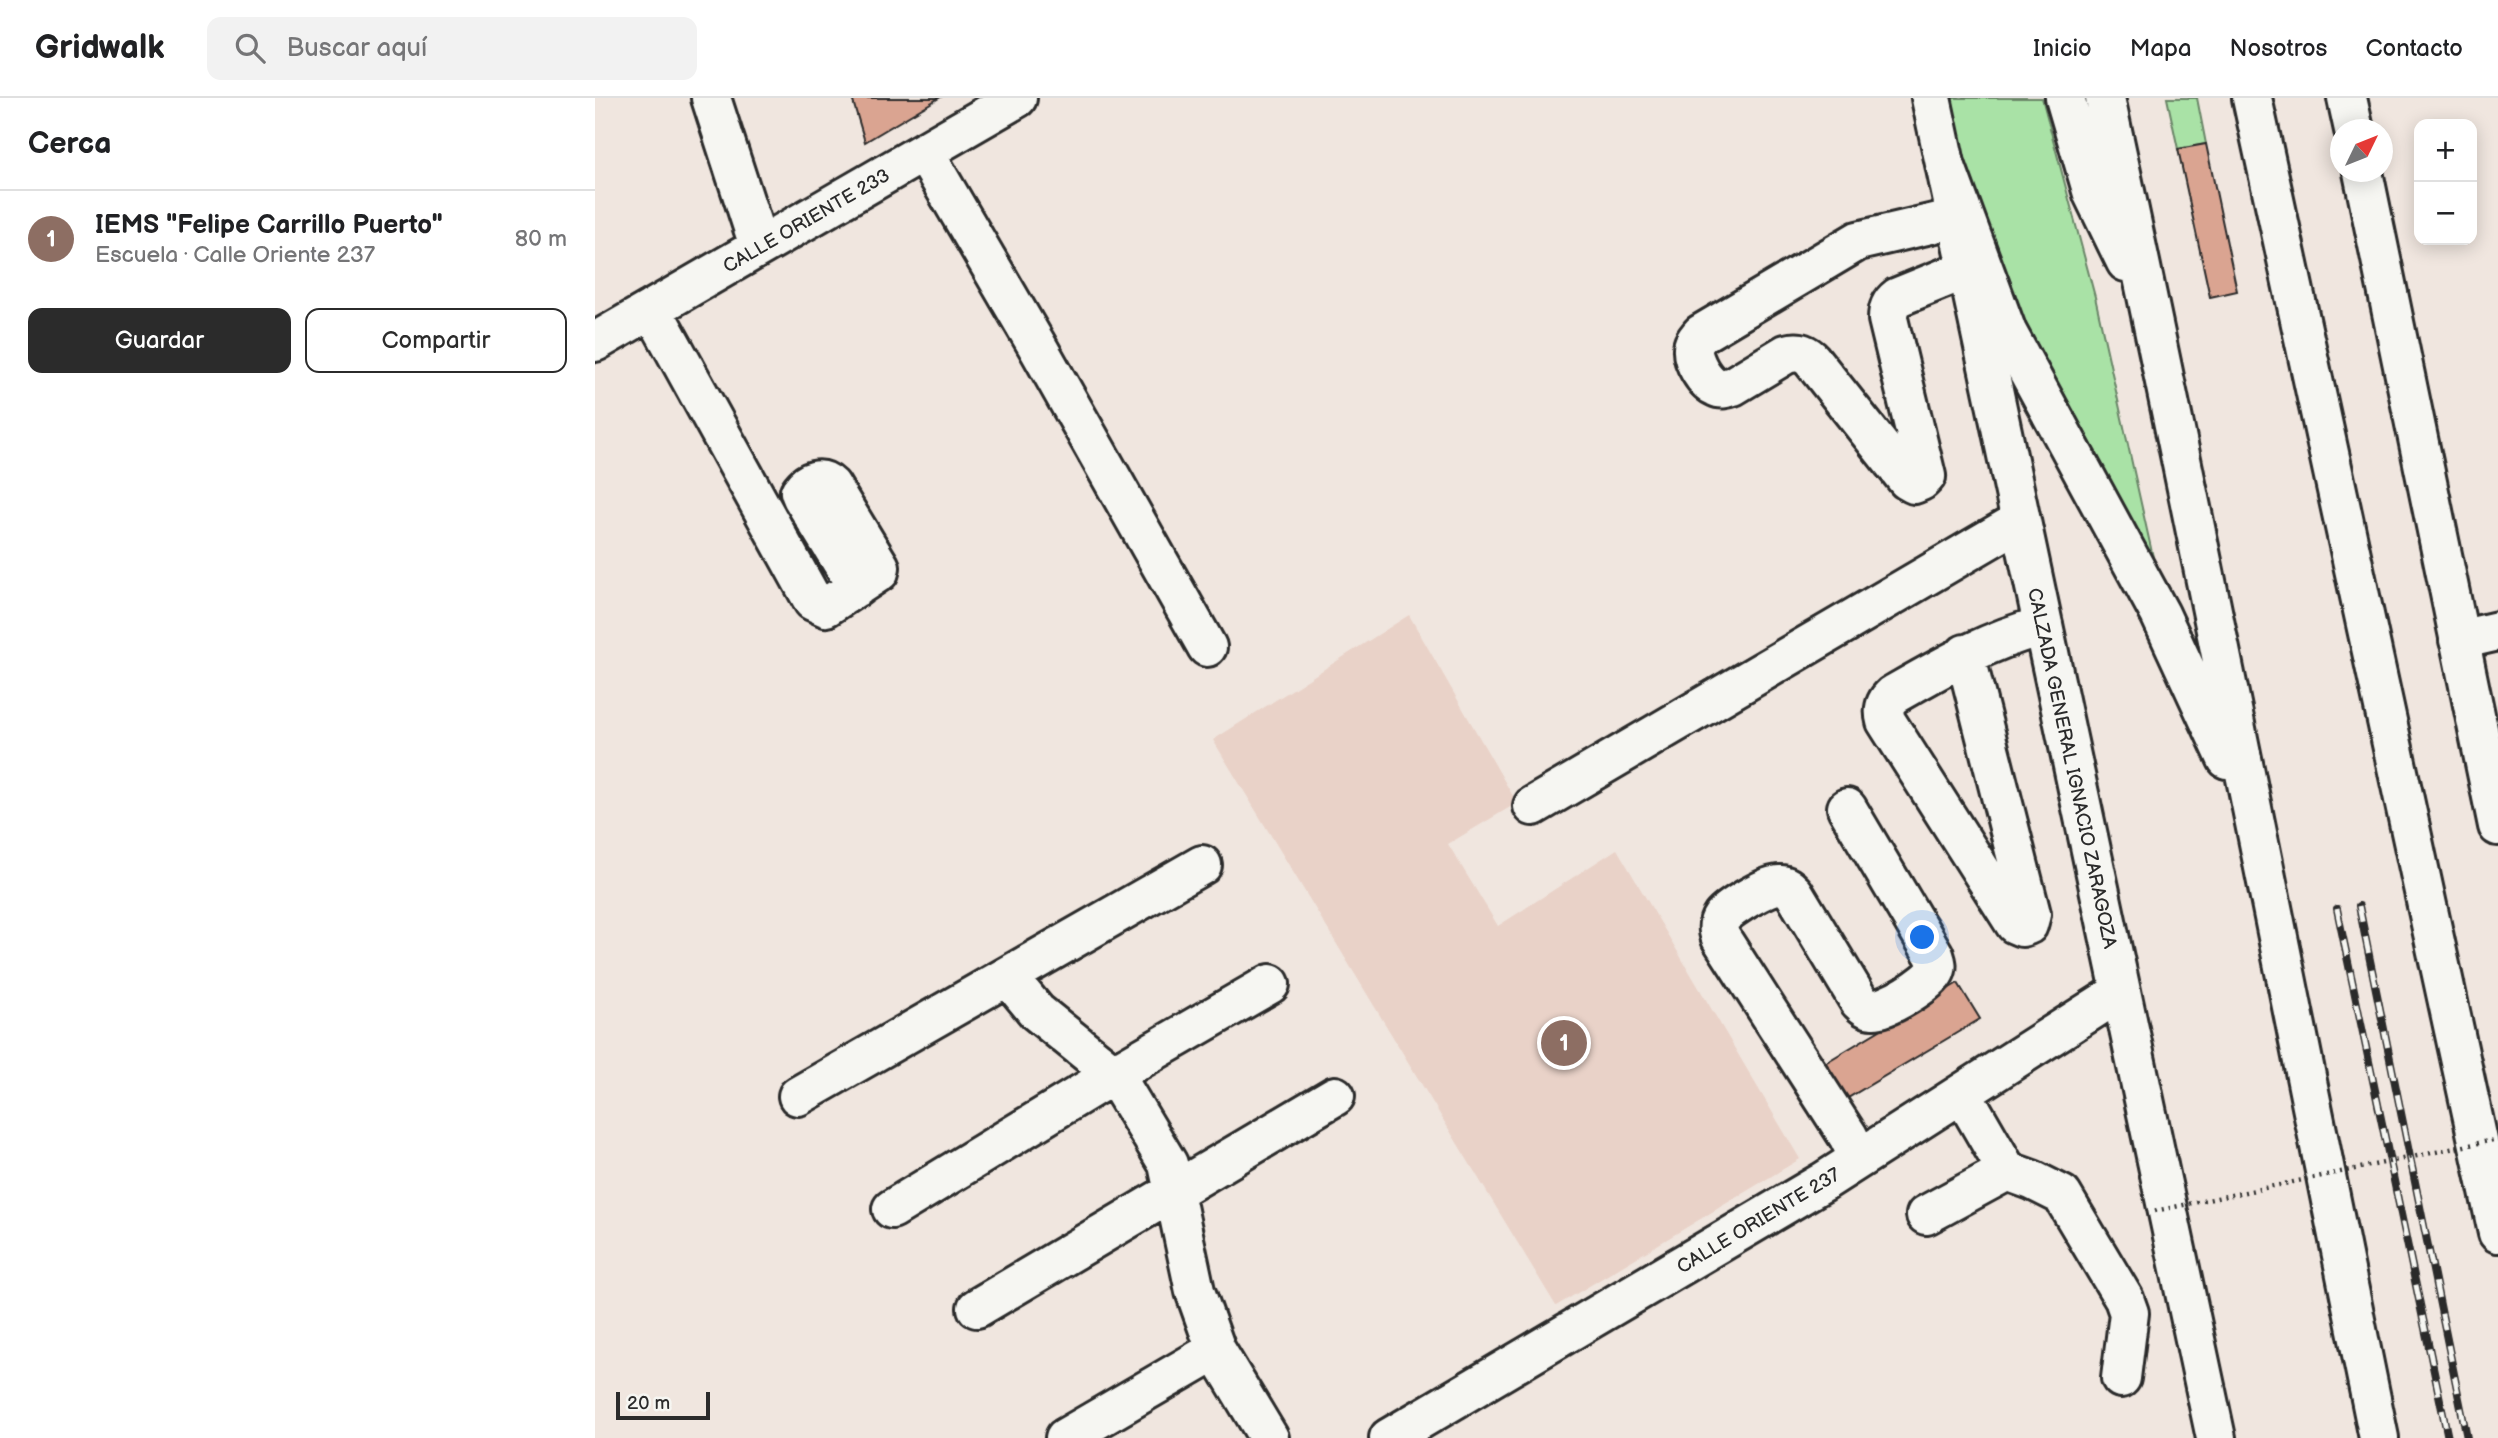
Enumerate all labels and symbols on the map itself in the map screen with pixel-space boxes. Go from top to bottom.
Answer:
north arrow [2330,119,2393,182]
street label: CALLE ORIENTE 233 [719,164,894,278]
street label: CALZADA GENERAL IGNACIO ZARAGOZA [2022,586,2121,951]
your location [1905,920,1939,954]
pin: 1 [1541,1017,1587,1069]
street label: CALLE ORIENTE 237 [1673,1163,1845,1279]
scale bar [616,1389,711,1421]

